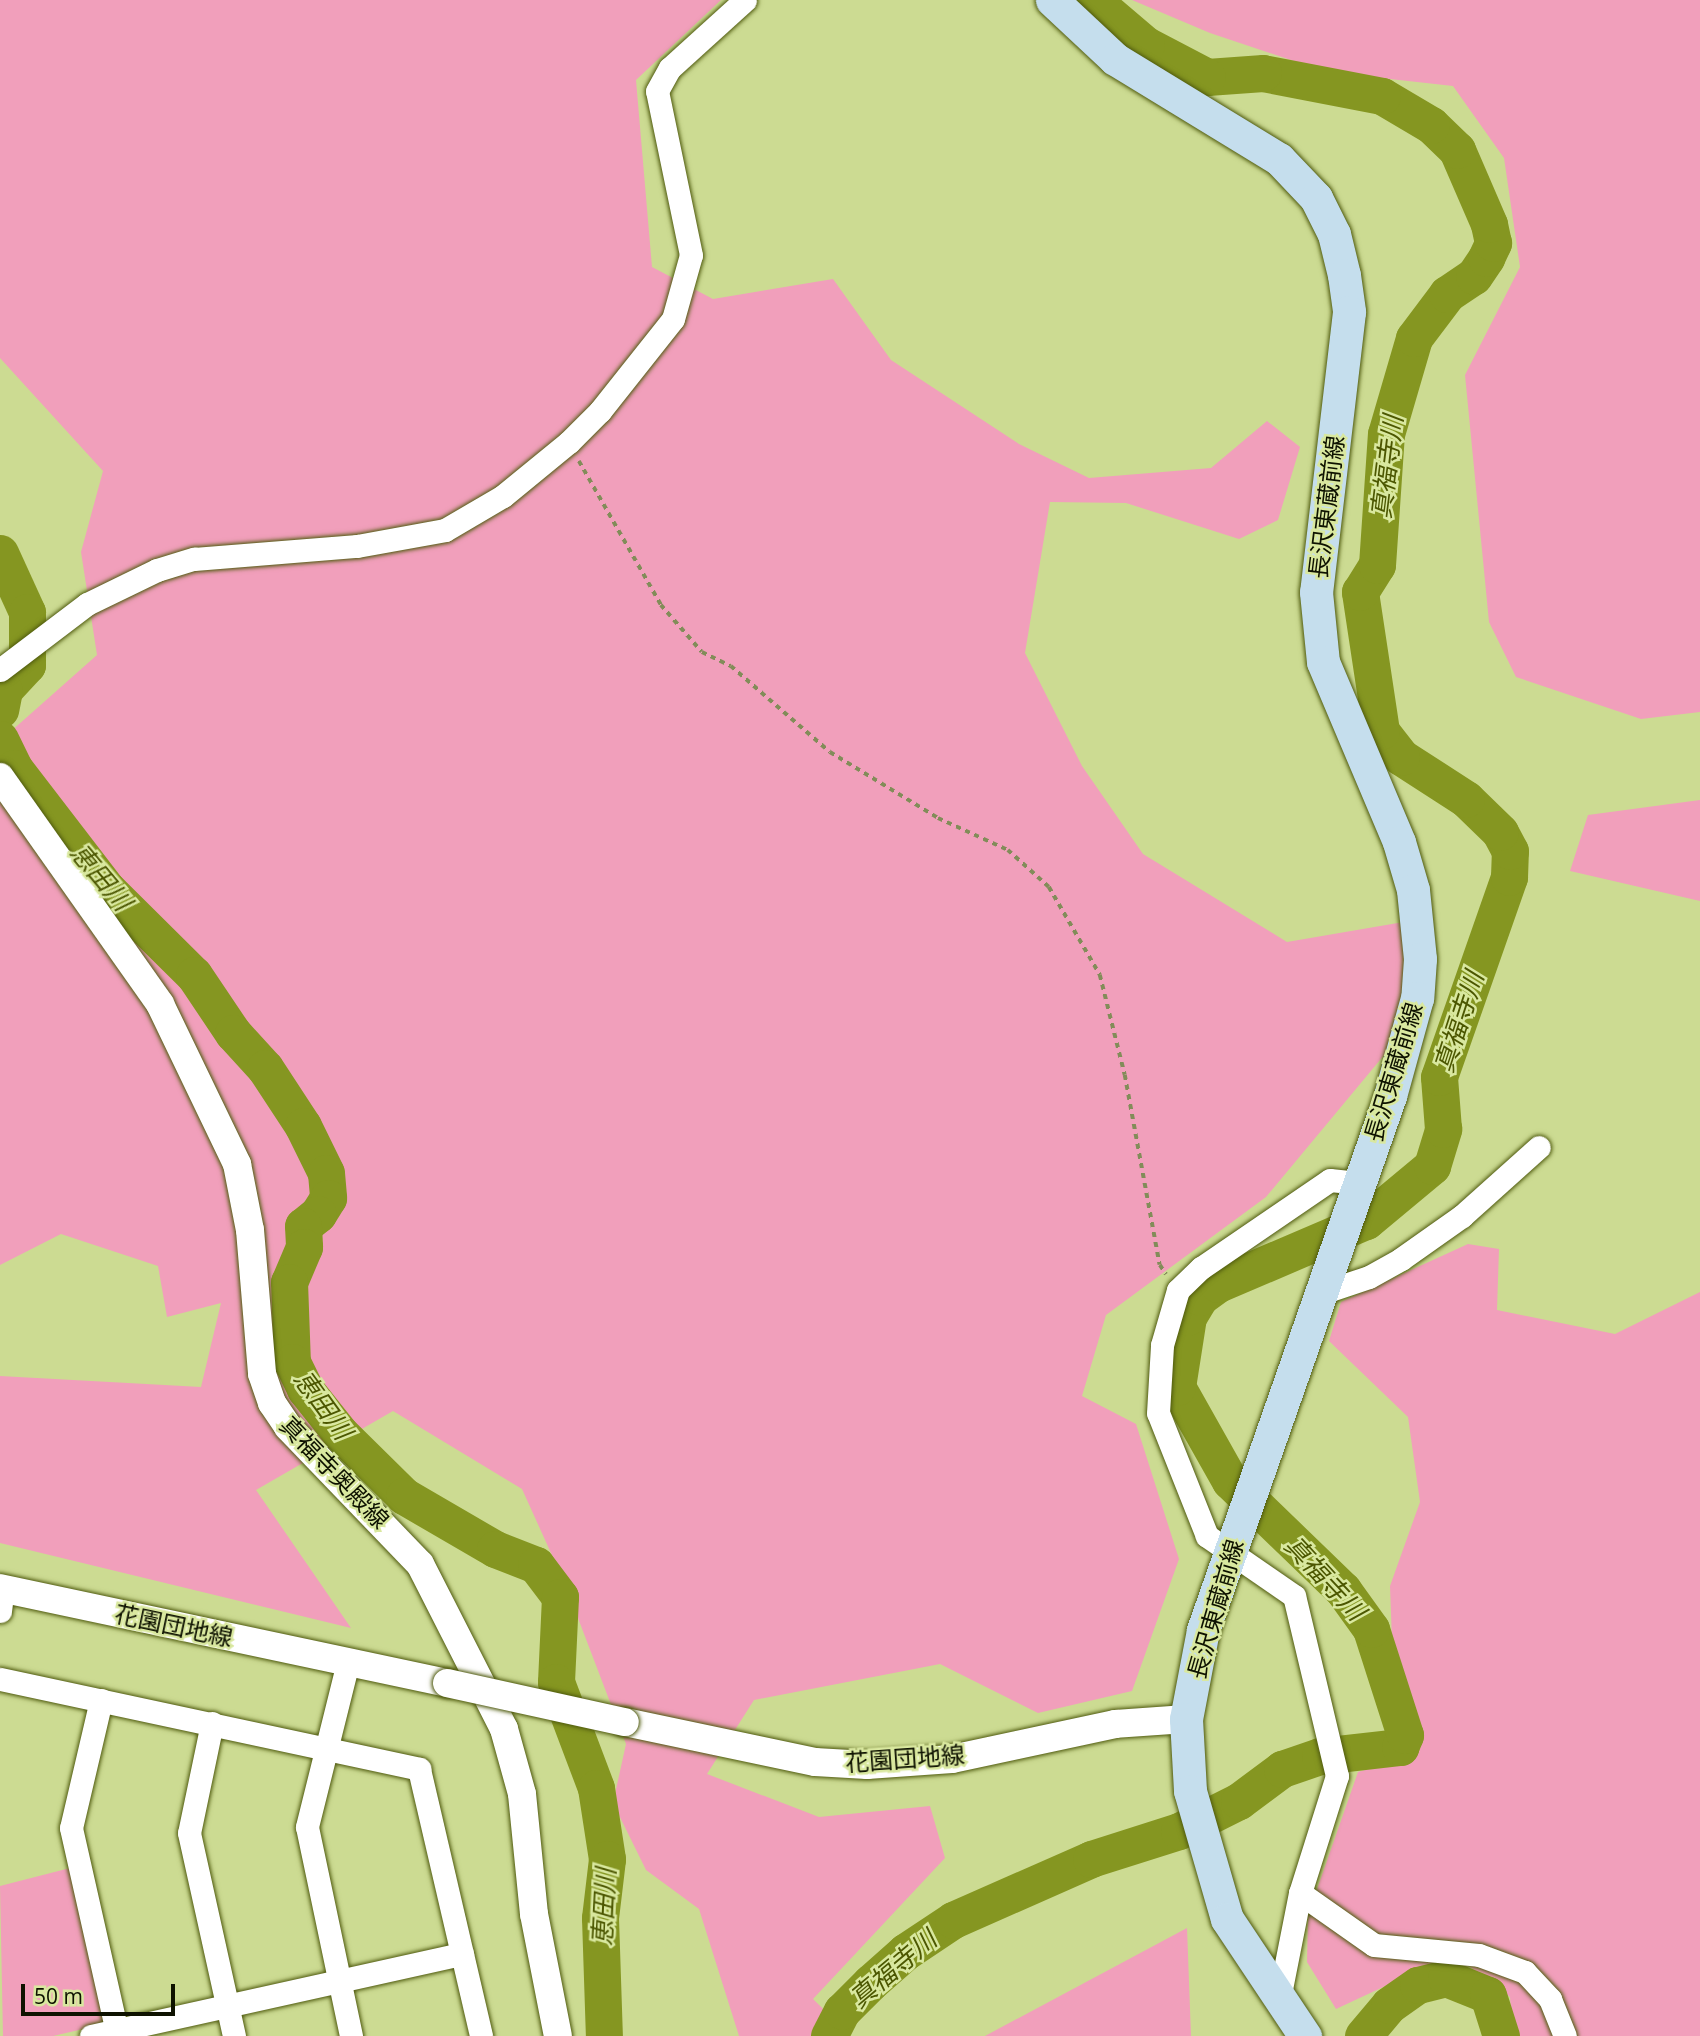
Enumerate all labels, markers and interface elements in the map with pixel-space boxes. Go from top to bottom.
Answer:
water label: 真福寺川 [1365,413,1409,521]
street label: 長沢東蔵前線 [1303,434,1349,580]
water label: 恵田川 [64,837,138,917]
water label: 真福寺川 [1428,968,1490,1076]
street label: 長沢東蔵前線 [1358,999,1428,1145]
water label: 恵田川 [287,1364,359,1446]
street label: 真福寺奥殿線 [275,1410,395,1534]
water label: 真福寺川 [1278,1529,1372,1627]
street label: 長沢東蔵前線 [1181,1536,1249,1682]
street label: 花園団地線 [112,1598,236,1652]
street label: 花園団地線 [844,1739,966,1777]
water label: 恵田川 [586,1867,622,1947]
water label: 真福寺川 [843,1924,943,2014]
scale bar [24,1969,178,2013]
text: 50 m [34,1982,83,2010]

